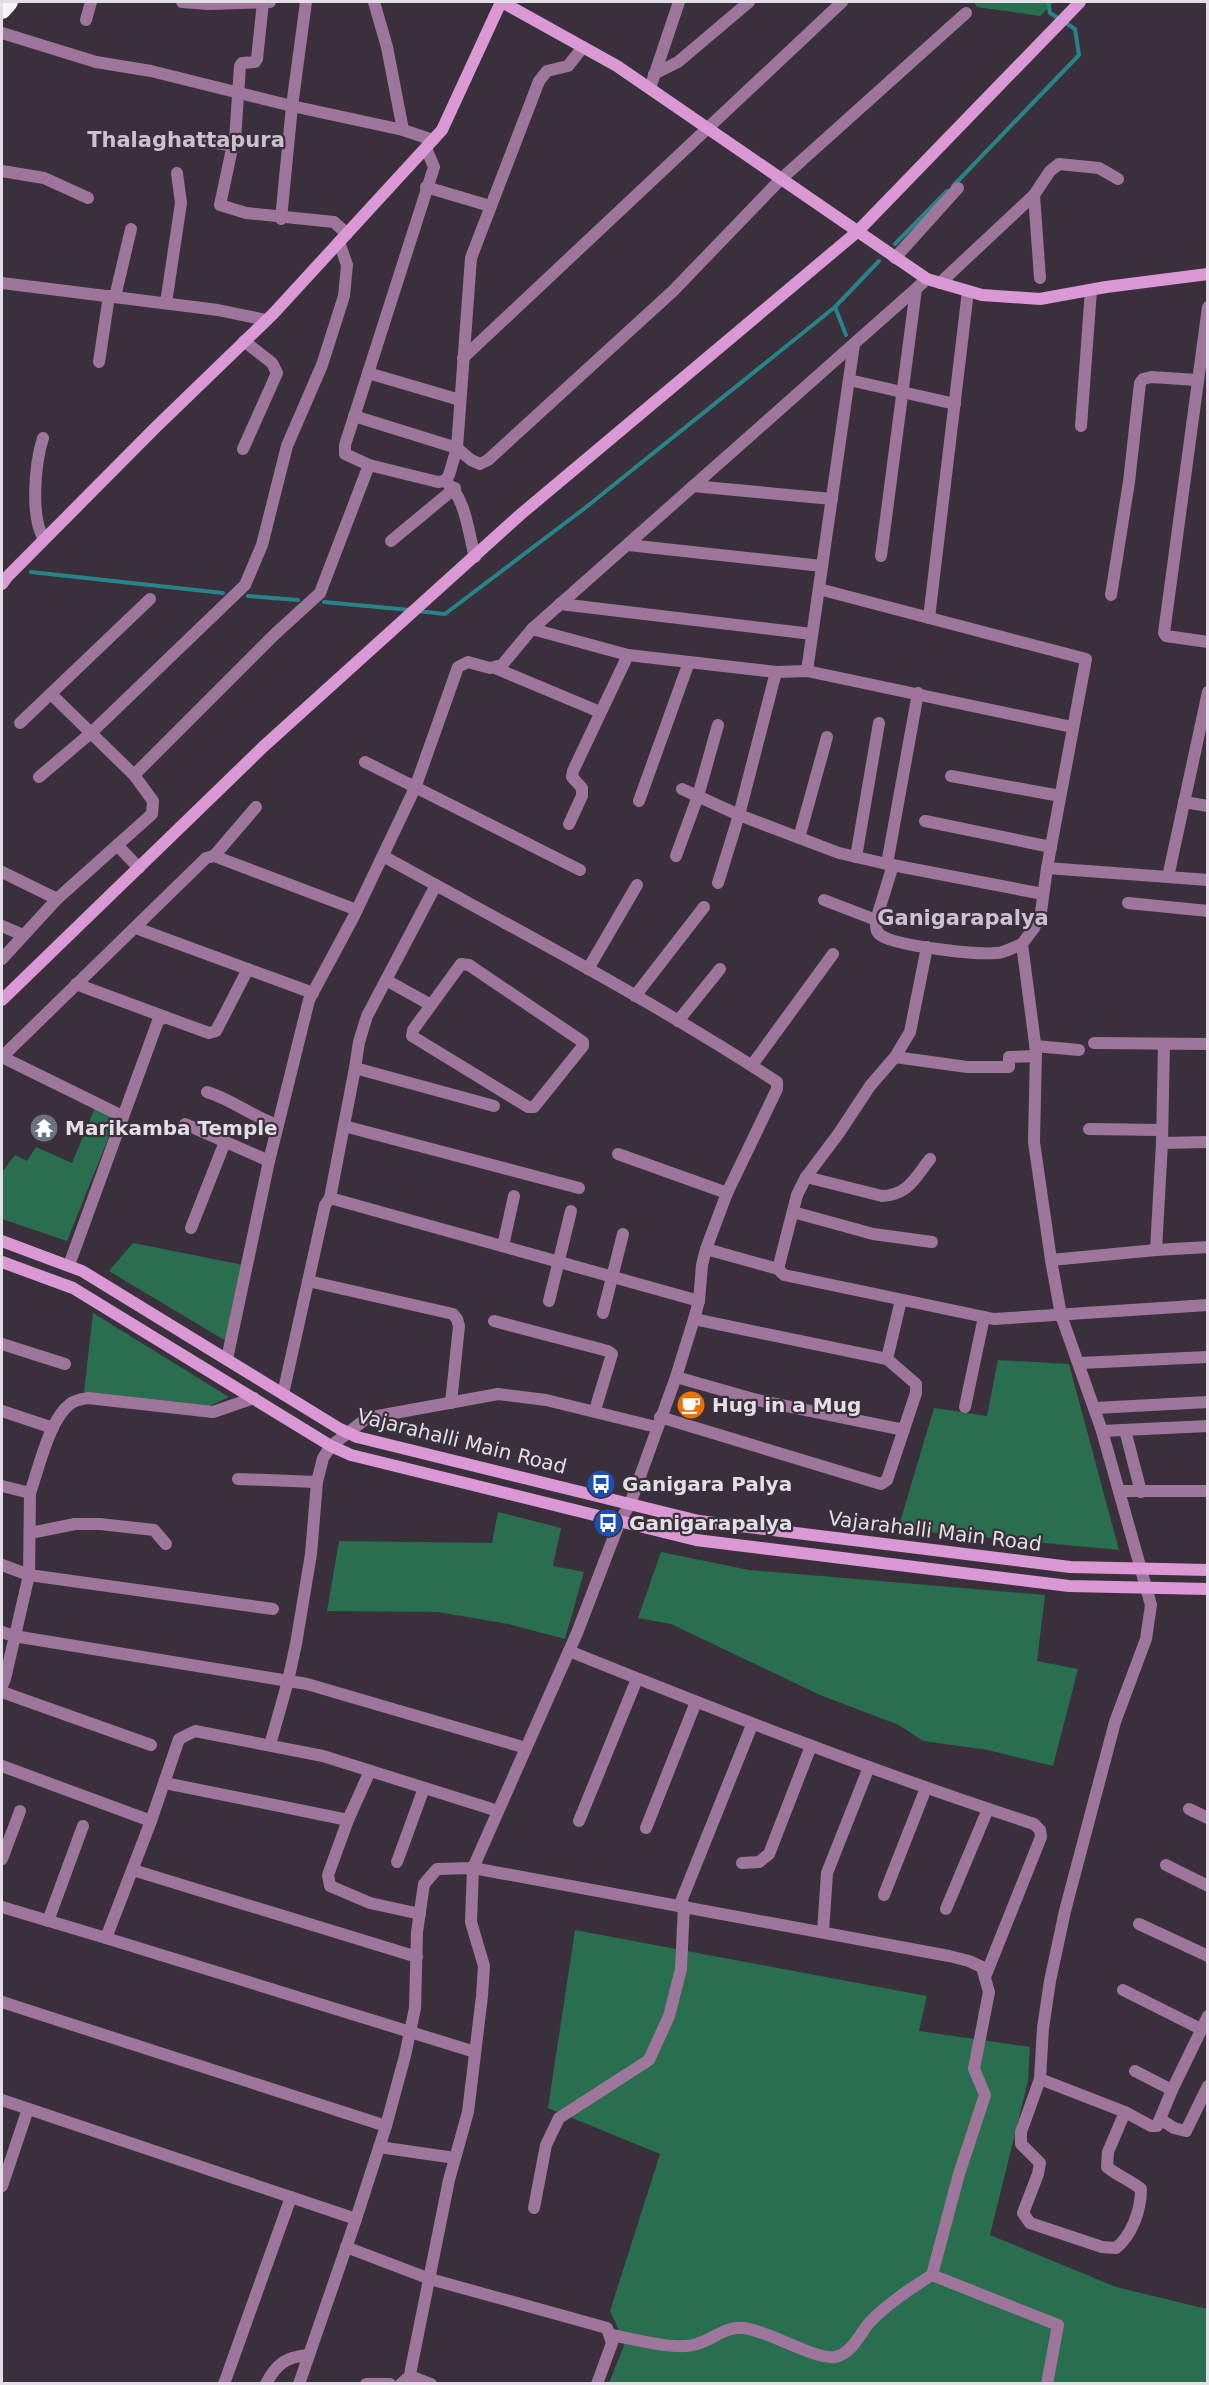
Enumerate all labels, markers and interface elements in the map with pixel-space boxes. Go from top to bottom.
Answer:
district label: Thalaghattapura [87,128,285,152]
district label: Ganigarapalya [877,906,1049,930]
temple icon: Marikamba Temple [28,1112,60,1144]
place label: Marikamba Temple [65,1116,278,1140]
cafe icon: Hug in a Mug [675,1389,707,1421]
place label: Hug in a Mug [712,1393,861,1417]
street label: Vajarahalli Main Road [355,1403,569,1479]
bus stop icon: Ganigara Palya [585,1468,617,1500]
place label: Ganigara Palya [622,1472,792,1496]
street label: Vajarahalli Main Road [827,1506,1043,1556]
bus stop icon: Ganigarapalya [592,1507,624,1539]
place label: Ganigarapalya [629,1511,792,1535]

